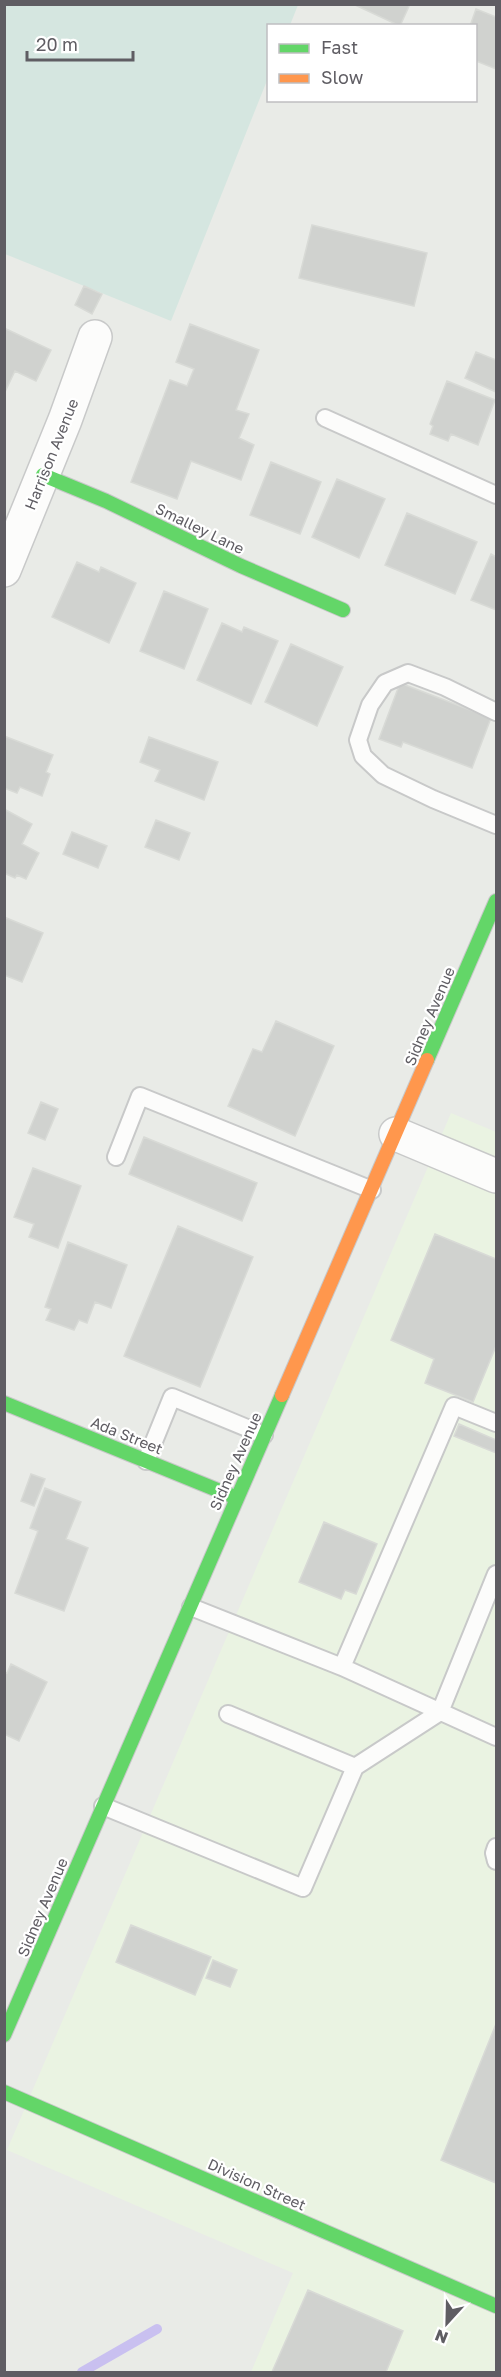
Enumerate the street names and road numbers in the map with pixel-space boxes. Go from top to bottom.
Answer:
street label: Harrison Avenue [20,395,82,512]
street label: Smalley Lane [153,499,248,557]
street label: Sidney Avenue [400,964,458,1068]
street label: Sidney Avenue [205,1409,265,1513]
street label: Ada Street [89,1412,165,1458]
street label: Sidney Avenue [13,1855,71,1959]
street label: Division Street [205,2154,309,2214]

